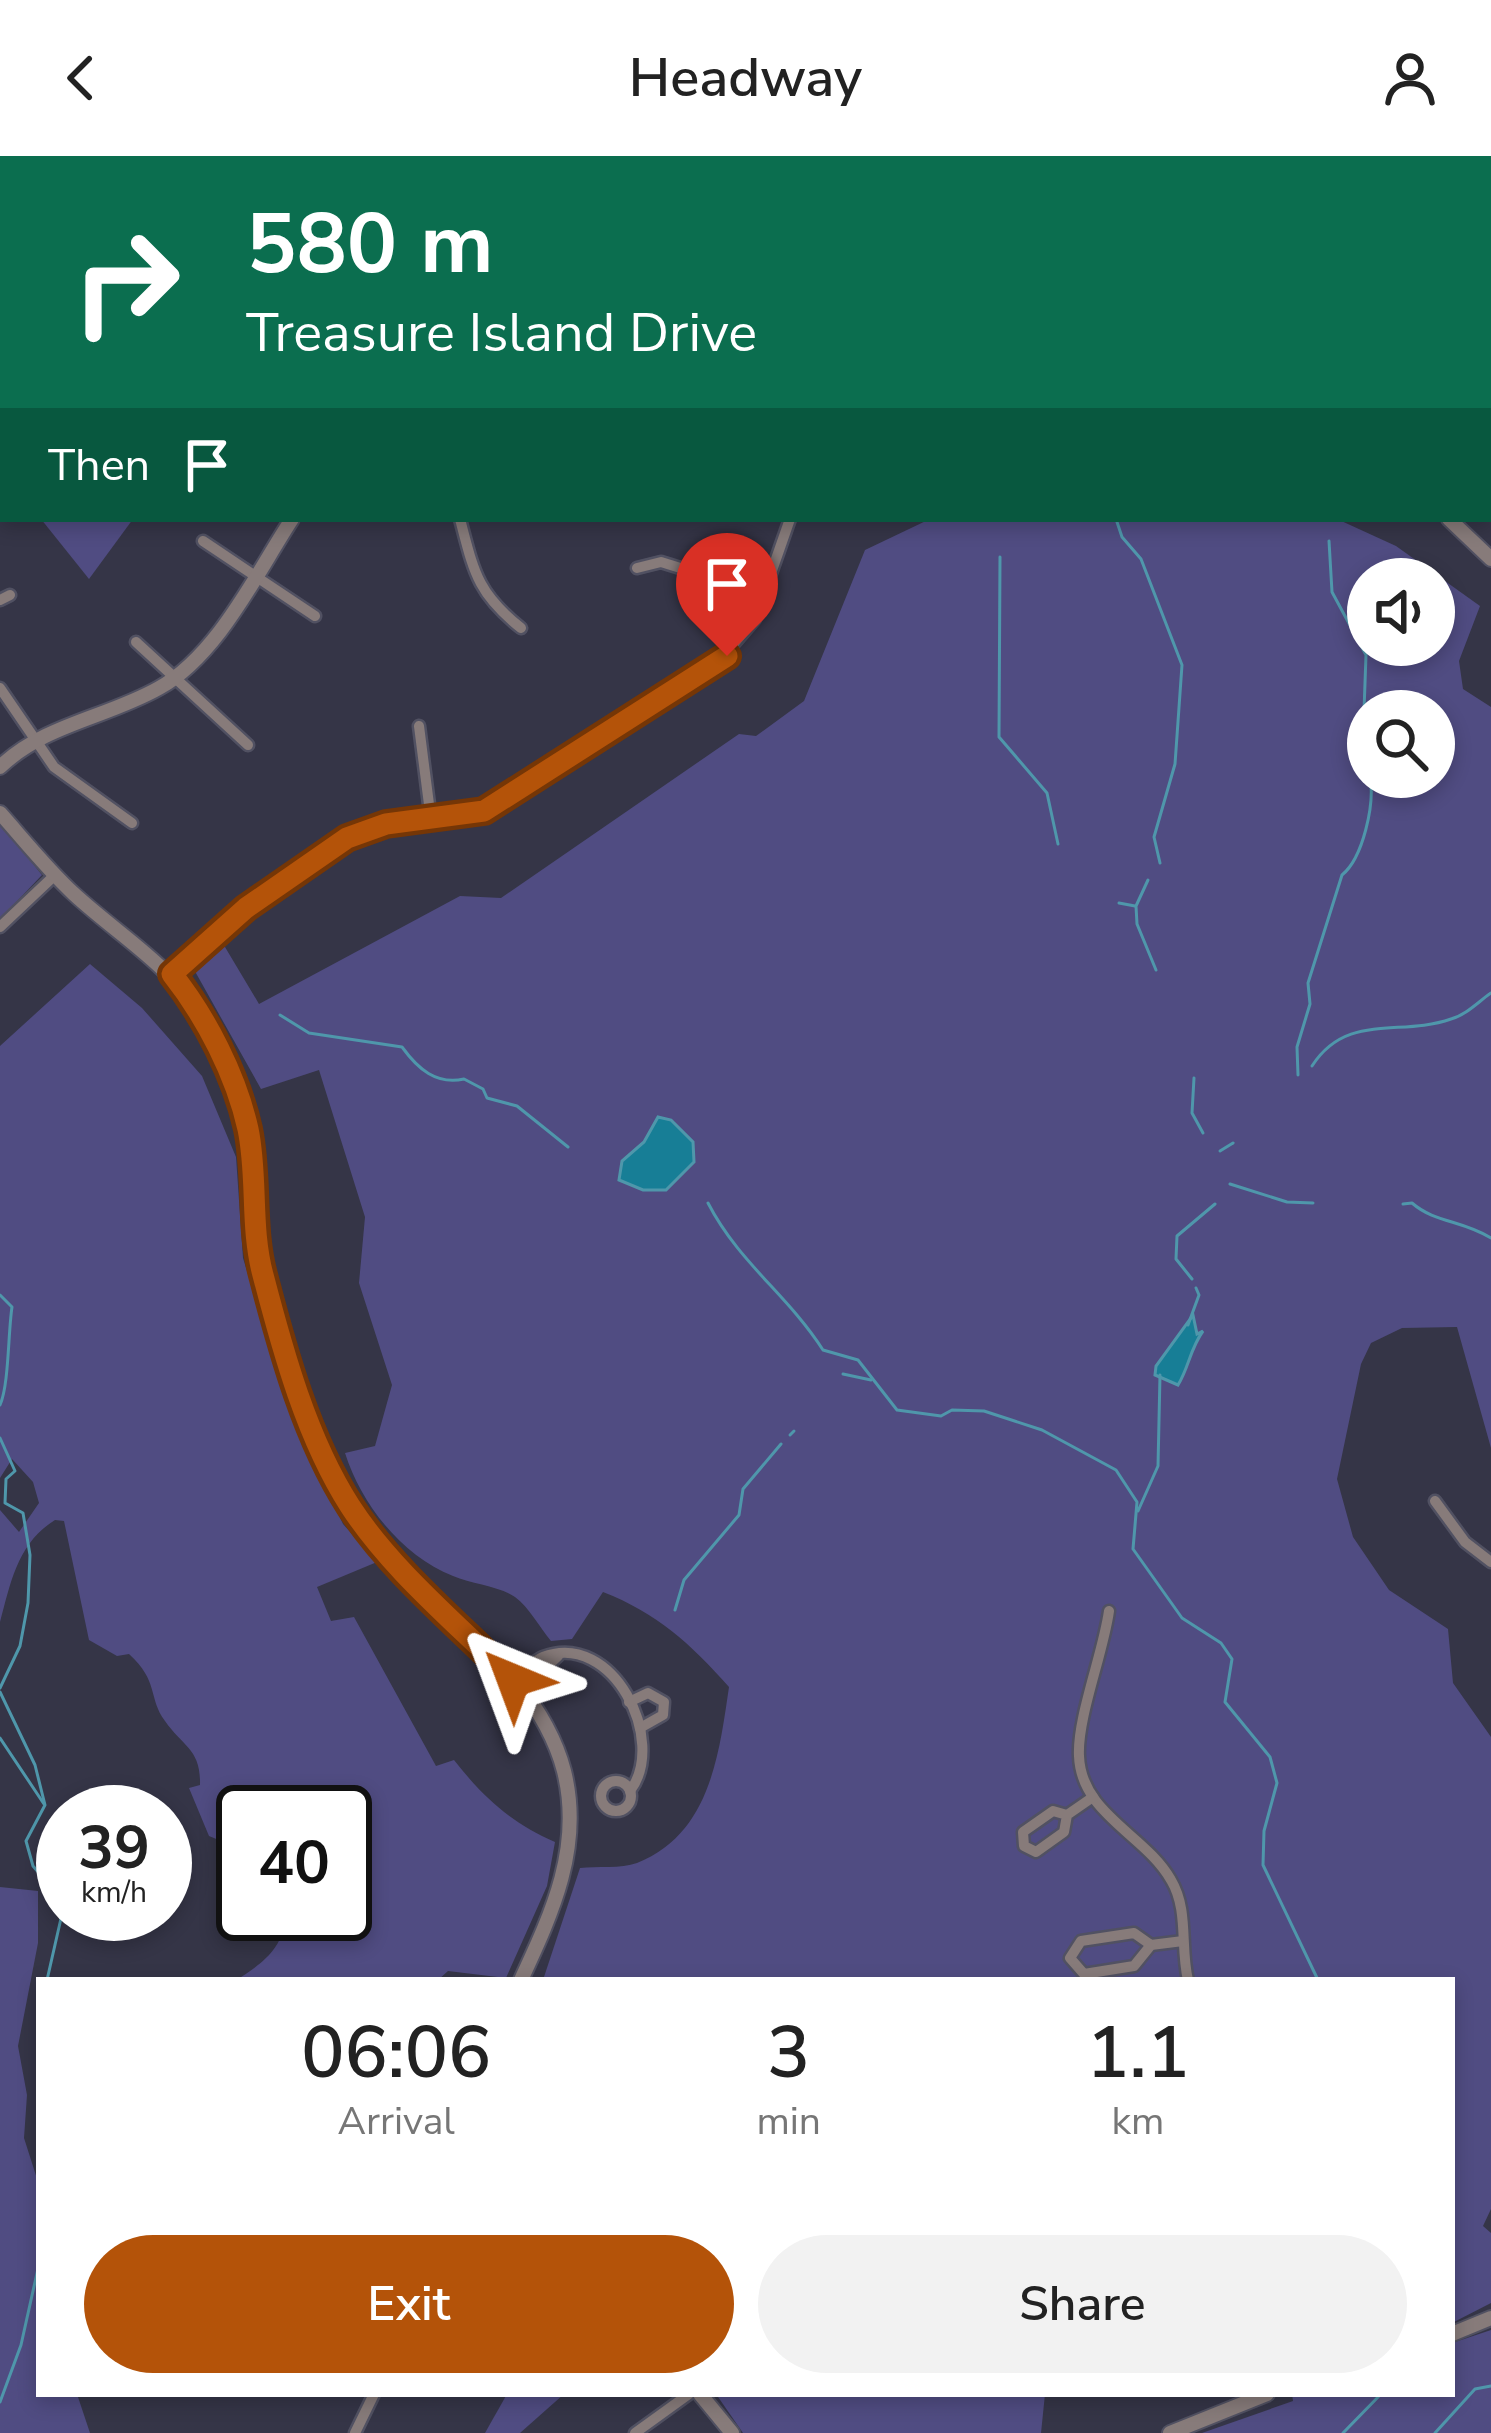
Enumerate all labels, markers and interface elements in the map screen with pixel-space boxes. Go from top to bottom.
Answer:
text: Headway [629,41,862,115]
icon: back [48,45,114,111]
icon: person [1377,45,1443,111]
text: 580 m [246,187,494,302]
icon: right [48,204,204,360]
text: Treasure Island Drive [246,296,757,370]
icon: arrive [174,432,240,498]
text: Then [48,435,150,496]
pin [676,533,778,656]
icon: arrive [694,551,760,617]
map controls [1347,558,1455,798]
button: sound [1347,558,1455,666]
button: search [1347,690,1455,798]
position arrow [450,1617,576,1743]
speed limit sign: 40 [216,1785,372,1941]
text: 39 [78,1807,150,1889]
text: km/h [81,1872,147,1913]
text: 06:06 [301,2004,491,2102]
text: 3 [767,2004,810,2102]
text: 1.1 [1086,2004,1190,2102]
text: Arrival [338,2095,455,2148]
text: min [756,2095,821,2148]
text: km [1112,2095,1164,2148]
button: Exit [84,2235,734,2373]
button: Share [758,2235,1407,2373]

